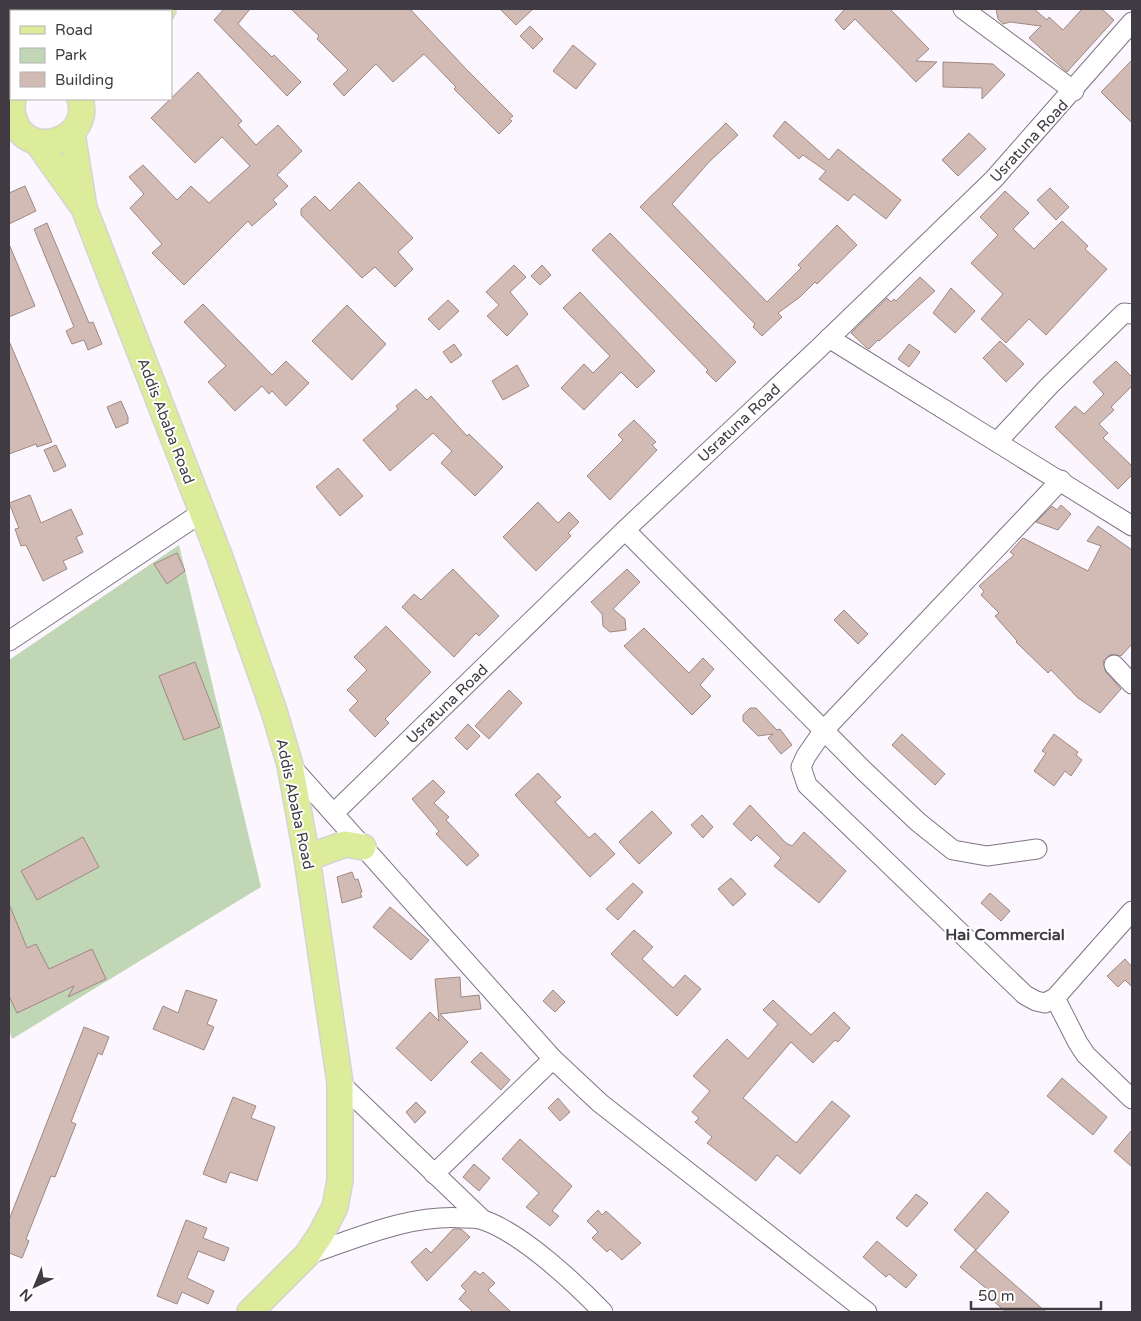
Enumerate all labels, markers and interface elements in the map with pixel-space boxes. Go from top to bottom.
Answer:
legend [10,10,172,100]
text: Road [55,21,93,39]
text: Park [55,46,87,64]
text: Building [55,71,114,89]
street label: Usratuna Road [986,96,1072,186]
street label: Addis Ababa Road [134,356,198,486]
street label: Usratuna Road [694,380,784,466]
street label: Usratuna Road [402,661,492,747]
street label: Addis Ababa Road [272,737,318,871]
district label: Hai Commercial [945,925,1065,945]
north arrow [10,1261,60,1311]
scale bar [971,1278,1101,1310]
text: N [16,1285,36,1305]
text: 50 m [978,1287,1015,1305]

